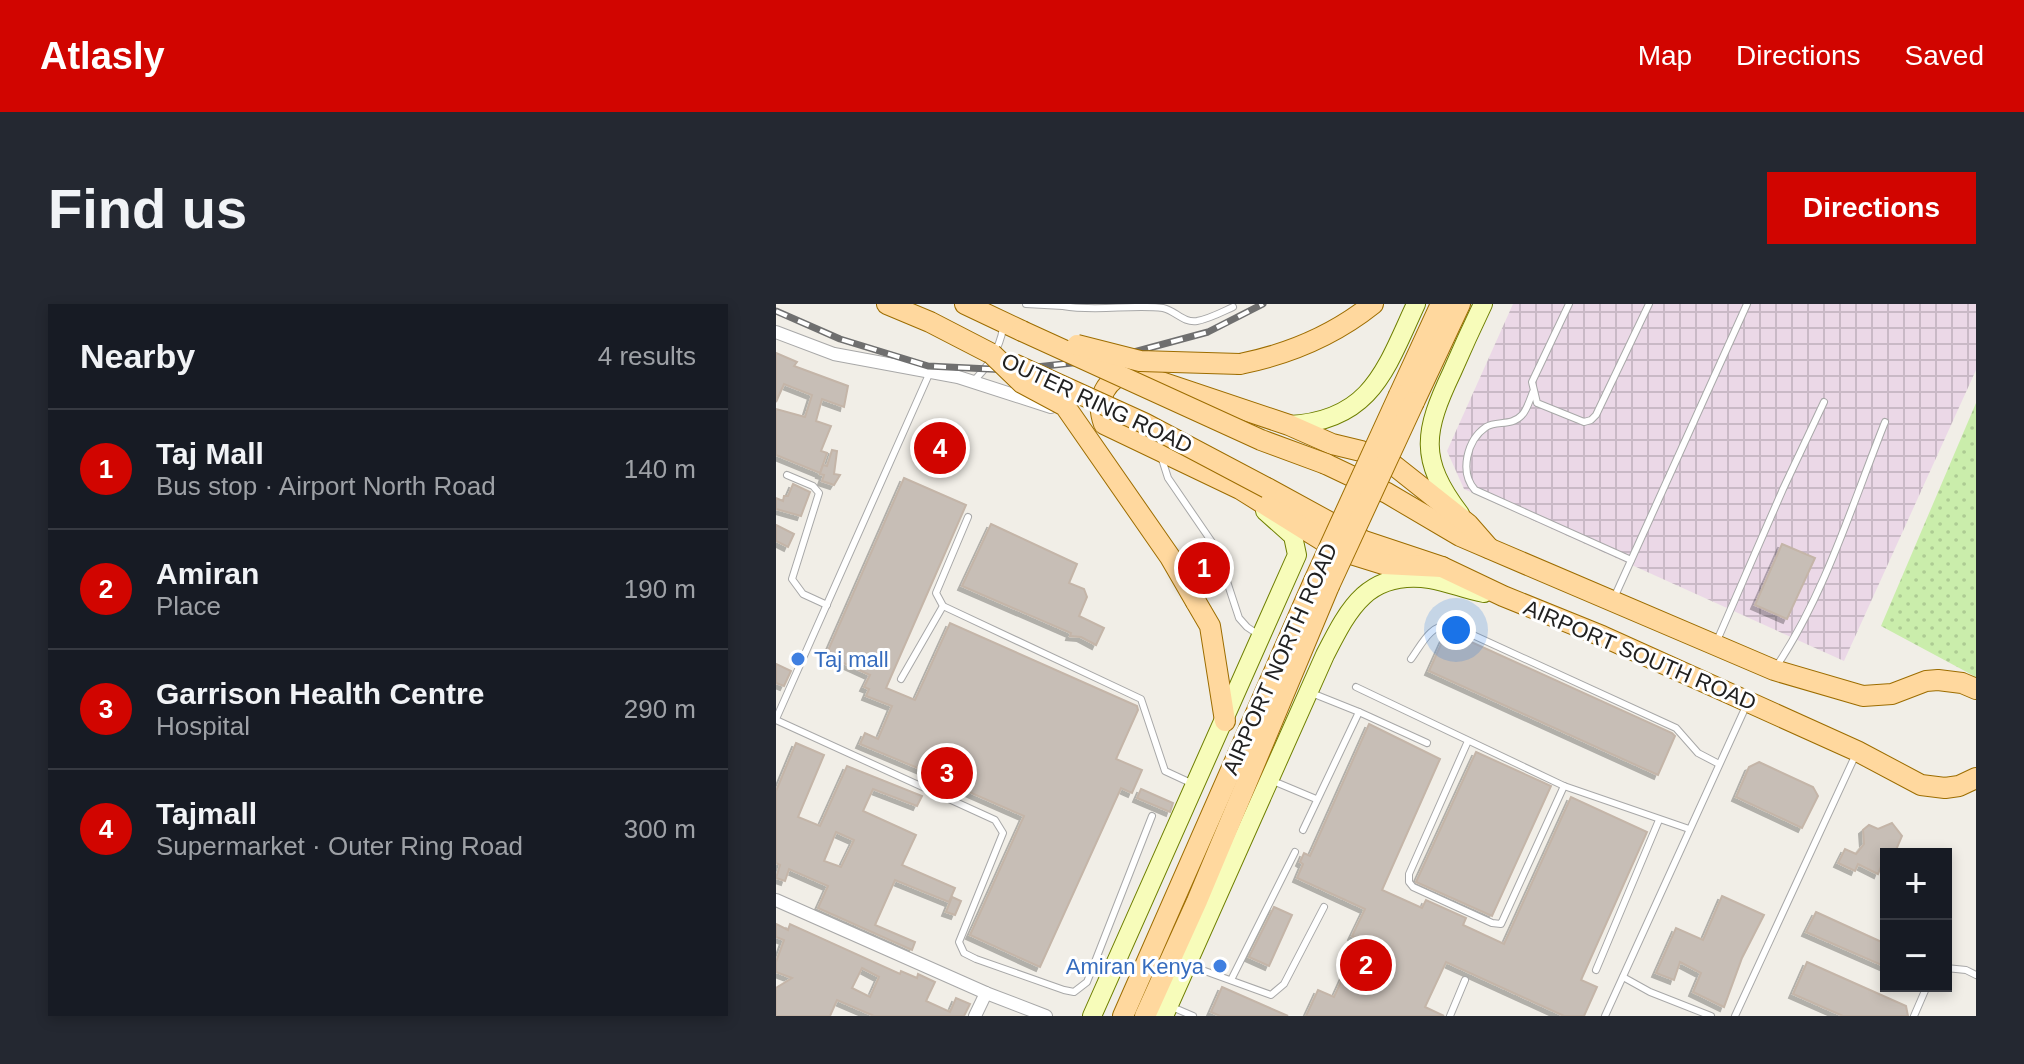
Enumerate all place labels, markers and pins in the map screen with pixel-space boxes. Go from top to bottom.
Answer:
pin: 4 [914,418,966,478]
pin: 1 [1178,538,1230,598]
place label: Taj mall [814,647,889,672]
marker: Taj mall [789,650,807,668]
pin: 3 [921,743,973,803]
pin: 2 [1340,935,1392,995]
place label: Amiran Kenya [1066,954,1205,979]
marker: Amiran Kenya [1211,957,1229,975]

